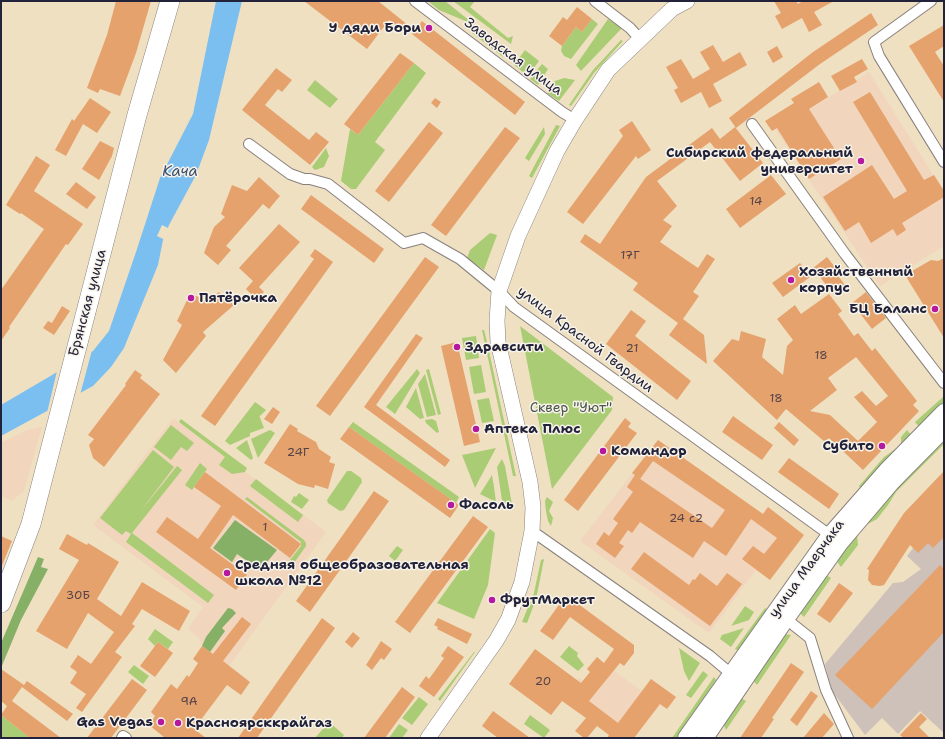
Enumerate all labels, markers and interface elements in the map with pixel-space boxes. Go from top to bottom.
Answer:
street label: Заводская улица [461,15,565,99]
place label: У дяди Бори [329,20,421,36]
marker: У дяди Бори [424,23,434,33]
place label: Сибирский федеральный университет [666,145,853,178]
marker: Сибирский федеральный университет [856,156,866,166]
water label: Кача [162,163,198,181]
house number: 14 [750,195,762,209]
street label: Брянская улица [66,248,110,358]
house number: 17Г [620,249,640,263]
place label: Хозяйственный корпус [799,264,913,296]
marker: Хозяйственный корпус [786,275,796,285]
street label: улица Красной Гвардии [514,283,656,397]
place label: Пятёрочка [199,290,277,306]
marker: Пятёрочка [186,293,196,303]
place label: БЦ Баланс [849,301,927,317]
marker: БЦ Баланс [930,304,940,314]
place label: Здравсити [465,339,543,355]
marker: Здравсити [452,342,462,352]
house number: 21 [626,342,638,356]
house number: 18 [814,349,828,363]
house number: 18 [769,392,783,406]
park label: Сквер "Уют" [530,400,612,416]
place label: Аптека Плюс [484,421,581,437]
marker: Аптека Плюс [471,424,481,434]
place label: Субито [822,438,874,454]
marker: Субито [877,441,887,451]
place label: Командор [611,443,687,459]
house number: 24Г [287,446,309,460]
marker: Командор [598,446,608,456]
place label: Фасоль [459,497,514,513]
marker: Фасоль [446,500,456,510]
house number: 24 с2 [669,512,703,526]
street label: улица Маерчака [766,517,848,621]
house number: 1 [262,521,268,535]
place label: Средняя общеобразовательная школа №12 [235,557,469,590]
marker: Средняя общеобразовательная школа №12 [222,568,232,578]
house number: 30Б [66,589,90,603]
place label: ФрутМаркет [500,592,595,608]
marker: ФрутМаркет [487,595,497,605]
house number: 20 [535,675,551,689]
house number: 9А [180,695,198,709]
place label: Gas Vegas [77,714,153,730]
place label: Красноярсккрайгаз [186,715,332,731]
marker: Gas Vegas [156,717,166,727]
marker: Красноярсккрайгаз [173,718,183,728]

